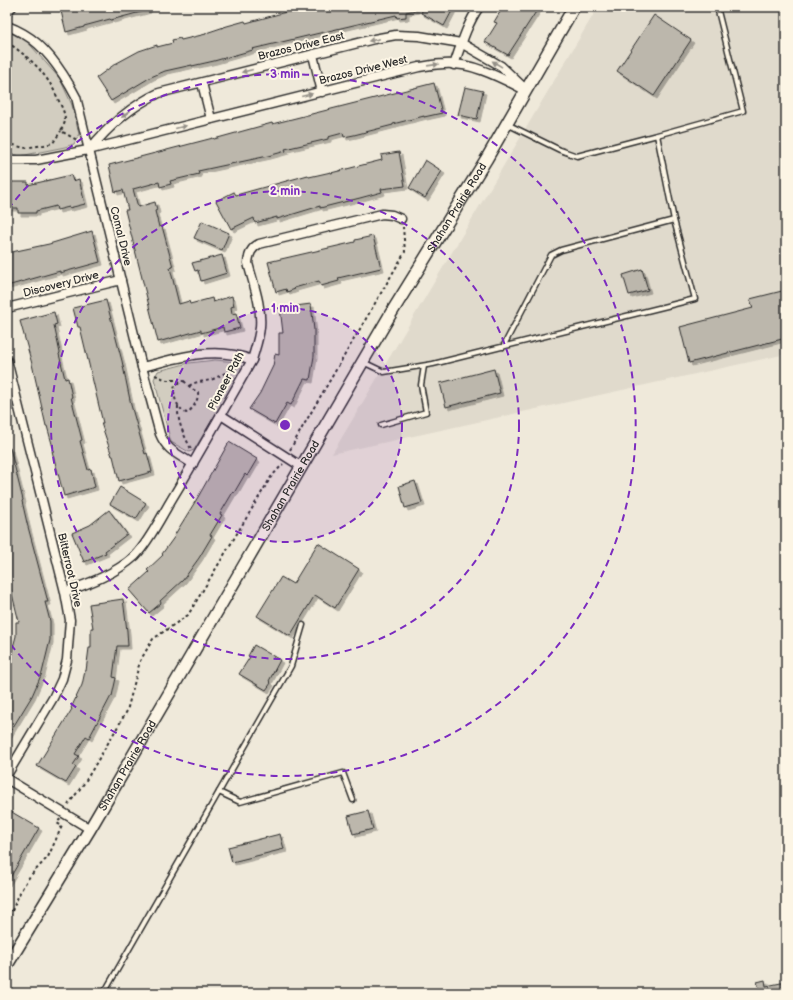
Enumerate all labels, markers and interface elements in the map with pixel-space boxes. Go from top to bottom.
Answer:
street label: Brazos Drive East [257,29,346,63]
one-way arrow [367,37,380,43]
street label: Brazos Drive West [318,53,409,87]
one-way arrow [492,60,502,68]
one-way arrow [427,62,439,68]
text: 3 min [270,67,300,82]
one-way arrow [241,68,253,74]
one-way arrow [301,92,313,98]
one-way arrow [121,109,132,118]
one-way arrow [175,124,187,130]
street label: Shahan Prairie Road [424,160,489,254]
text: 2 min [270,184,300,199]
street label: Comal Drive [107,205,135,267]
street label: Discovery Drive [22,268,101,300]
text: 1 min [271,301,299,316]
street label: Pioneer Path [205,350,247,412]
centre of rings [278,418,292,432]
street label: Shahan Prairie Road [259,438,322,533]
street label: Bitterroot Drive [55,532,85,609]
street label: Shahan Prairie Road [96,718,159,813]

